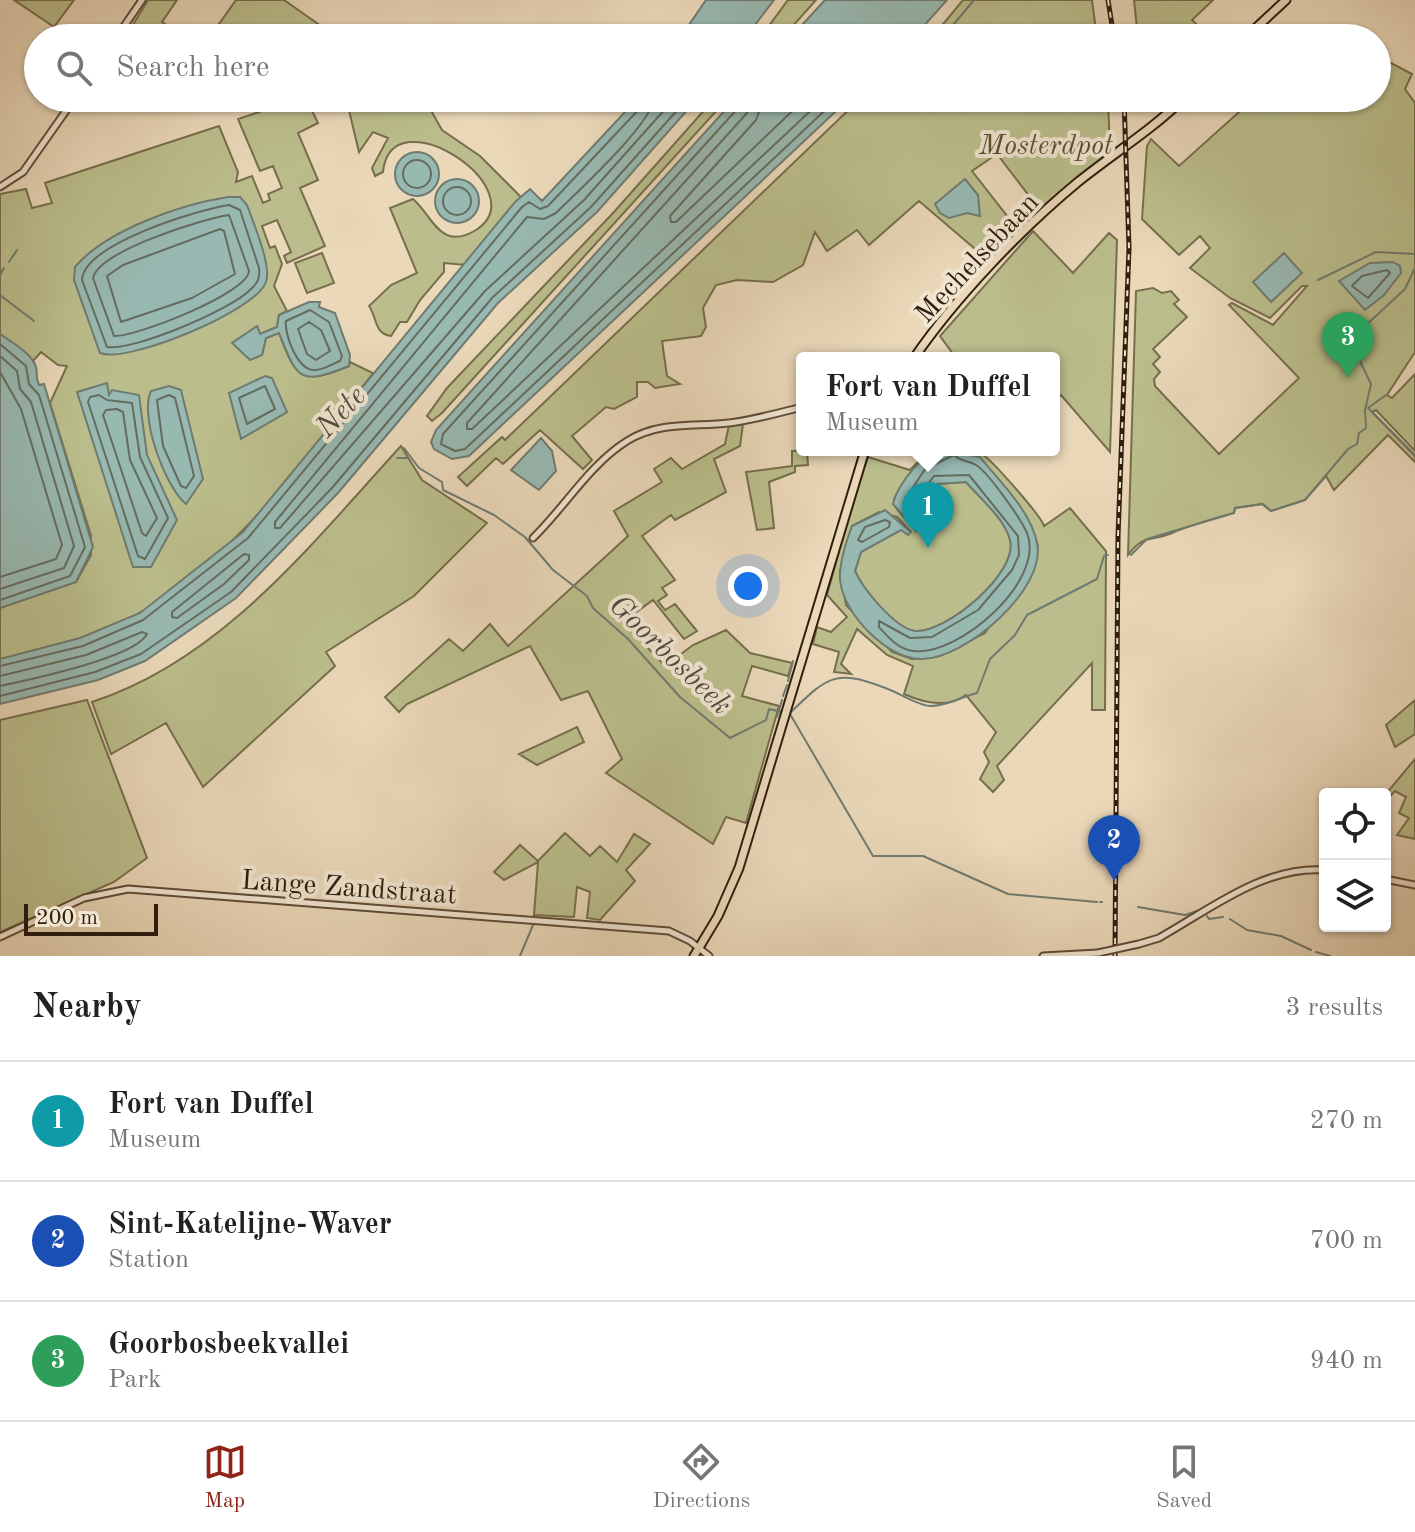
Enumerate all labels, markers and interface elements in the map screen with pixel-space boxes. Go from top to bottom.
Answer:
search box [24,24,1391,112]
icon: search [52,46,96,90]
text: Search here [116,53,270,83]
park label: Mosterdpot [978,133,1114,161]
street label: Mechelsebaan [911,189,1045,329]
pin: 3 [1322,312,1374,378]
popup [796,352,1060,456]
text: Fort van Duffel [825,373,1031,403]
water label: Nete [310,381,372,445]
text: Museum [825,410,919,436]
pin: 1 [902,482,954,548]
your location [728,566,768,606]
water label: Goorbosbeek [603,590,737,721]
map controls [1319,788,1391,932]
button: locate [1319,788,1391,860]
pin: 2 [1088,815,1140,881]
button: layers [1319,860,1391,932]
street label: Lange Zandstraat [240,867,458,911]
scale bar [24,900,158,936]
text: 200 m [36,907,98,929]
text: Nearby [32,991,142,1025]
text: 3 results [1285,995,1383,1021]
text: Fort van Duffel [108,1090,314,1120]
text: 1 [50,1108,66,1134]
text: 270 m [1310,1108,1383,1134]
text: Museum [108,1127,201,1153]
text: Sint-Katelijne-Waver [108,1210,392,1240]
text: 2 [50,1228,66,1254]
text: 700 m [1310,1228,1383,1254]
text: Station [108,1247,189,1273]
text: Goorbosbeekvallei [108,1330,349,1360]
text: 3 [50,1348,66,1374]
text: 940 m [1310,1348,1383,1374]
text: Park [108,1367,162,1393]
tab: Map [203,1440,247,1515]
tab: Directions [653,1440,750,1515]
tab: Saved [1156,1440,1212,1515]

